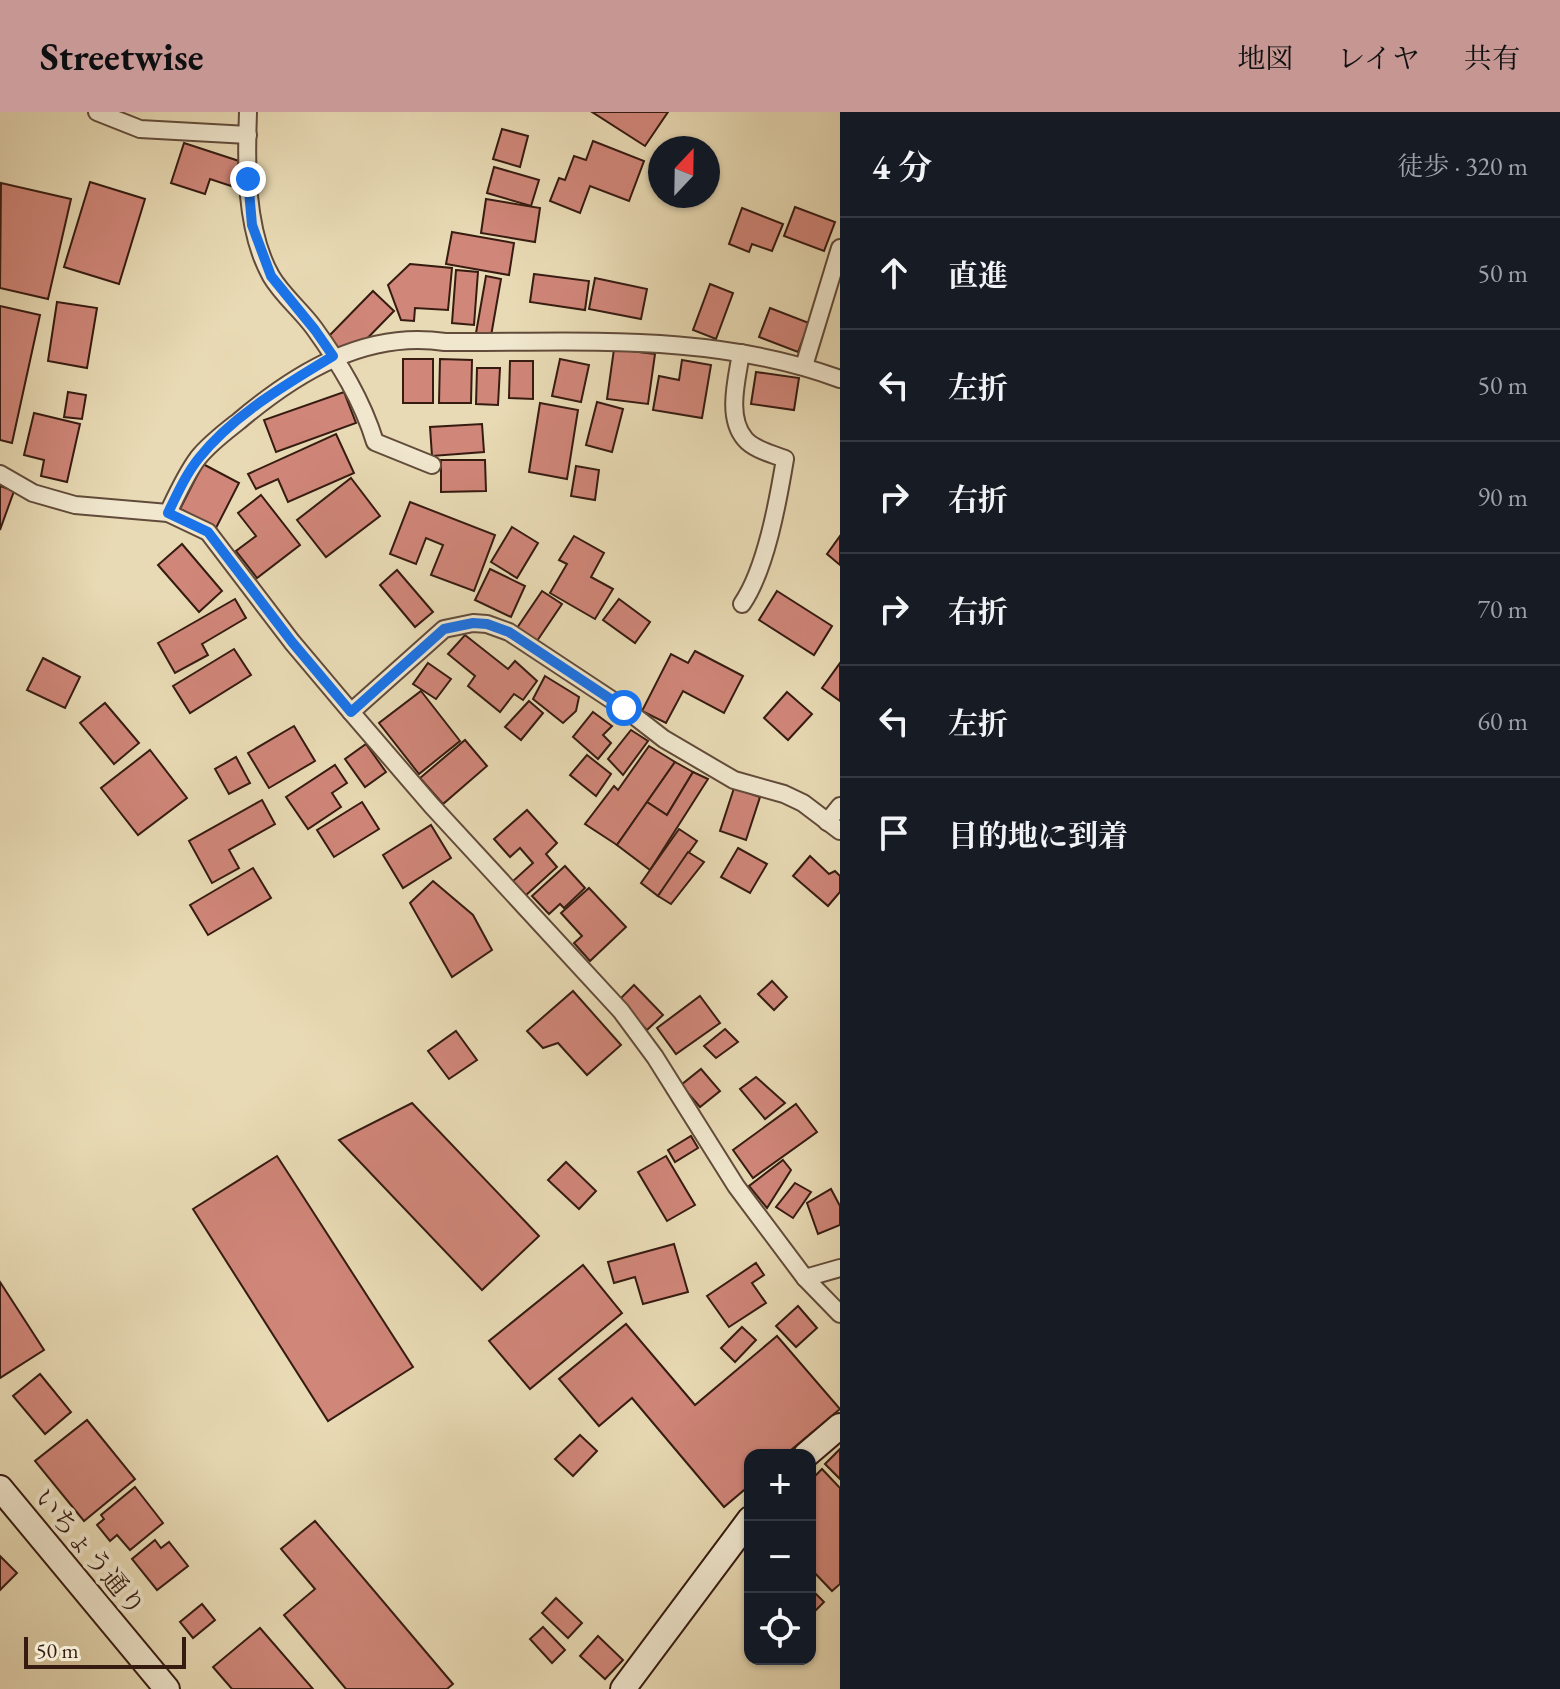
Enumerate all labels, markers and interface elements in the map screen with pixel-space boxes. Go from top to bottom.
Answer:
text: Streetwise [40,32,203,81]
text: 地図 [1237,40,1293,76]
text: レイヤ [1337,40,1420,76]
text: 共有 [1464,40,1520,76]
north arrow [648,136,720,208]
text: 4 分 [872,145,932,189]
text: 徒歩 · 320 m [1398,149,1528,183]
route end [230,161,266,197]
icon: ahead [872,251,916,295]
text: 直進 [948,256,1008,295]
text: 50 m [1478,256,1528,290]
icon: left [872,363,916,407]
text: 左折 [948,368,1008,407]
text: 50 m [1478,368,1528,402]
icon: right [872,475,916,519]
text: 右折 [948,480,1008,519]
text: 90 m [1478,480,1528,514]
icon: right [872,587,916,631]
text: 右折 [948,592,1008,631]
text: 70 m [1478,592,1528,626]
route start [606,690,642,726]
icon: left [872,699,916,743]
text: 左折 [948,704,1008,743]
text: 60 m [1478,704,1528,738]
icon: arrive [872,811,916,855]
text: 目的地に到着 [948,816,1128,855]
map controls [744,1449,816,1665]
button: + [744,1449,816,1521]
street label: いちょう通り [27,1481,153,1623]
button: − [744,1521,816,1593]
button: locate [744,1593,816,1665]
scale bar [24,1633,186,1669]
text: 50 m [36,1636,79,1665]

